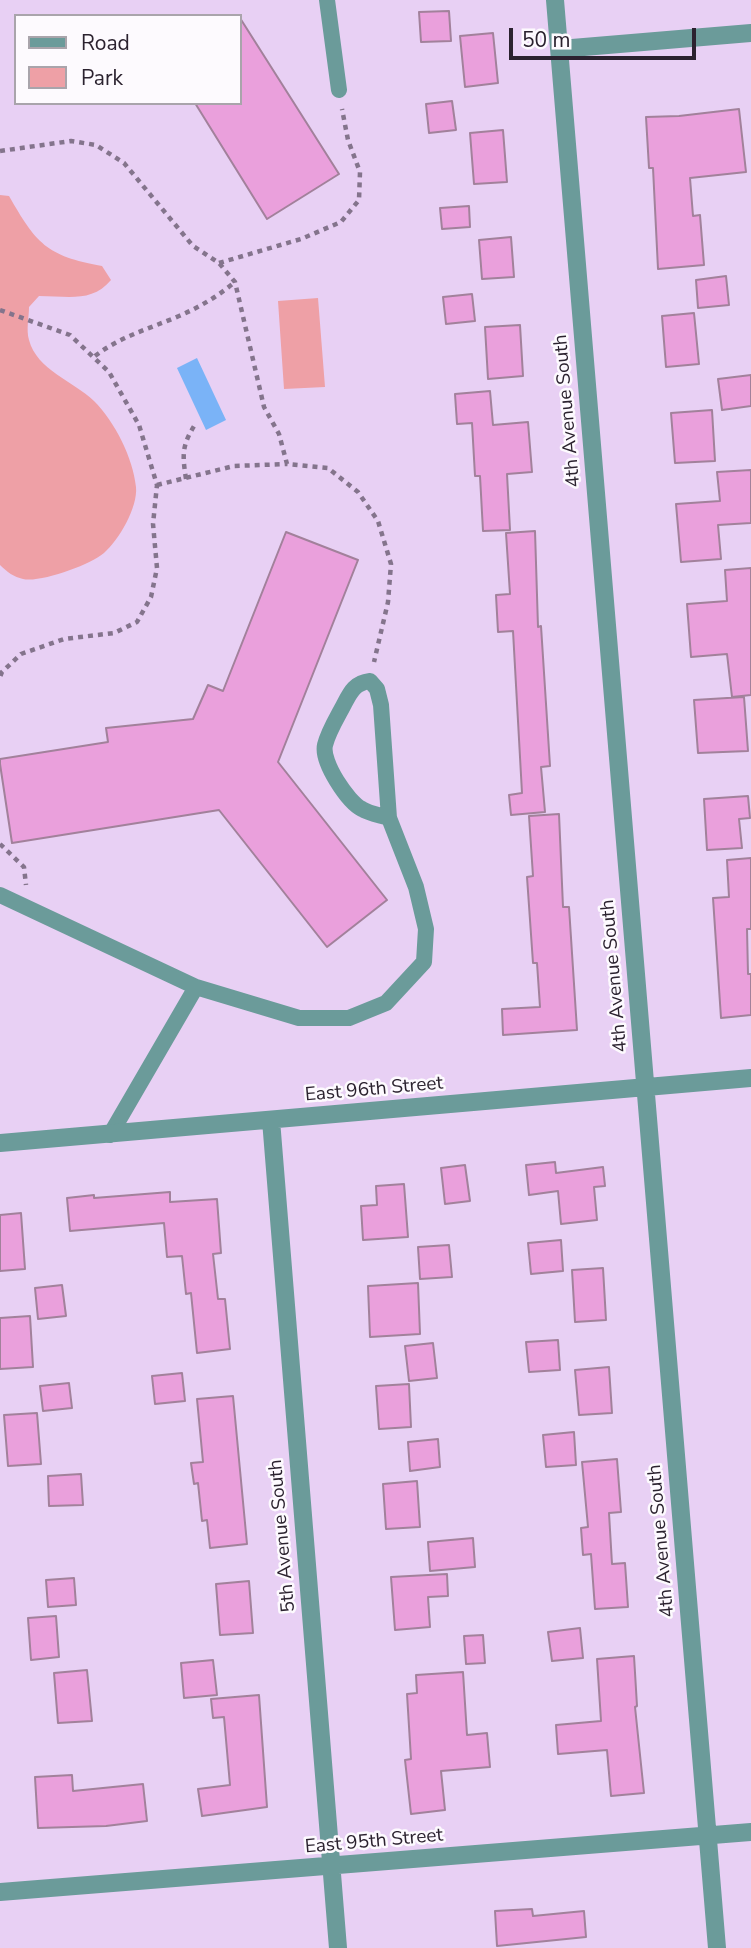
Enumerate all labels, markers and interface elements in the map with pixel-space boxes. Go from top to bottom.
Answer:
legend [14,14,242,105]
scale bar [513,14,700,58]
text: 50 m [522,26,571,54]
text: Road [81,29,130,57]
text: Park [81,64,123,92]
street label: 4th Avenue South [550,333,586,489]
street label: 4th Avenue South [597,898,633,1054]
street label: East 96th Street [304,1073,444,1107]
street label: 5th Avenue South [265,1458,301,1614]
street label: 4th Avenue South [644,1463,680,1619]
street label: East 95th Street [304,1825,444,1859]

